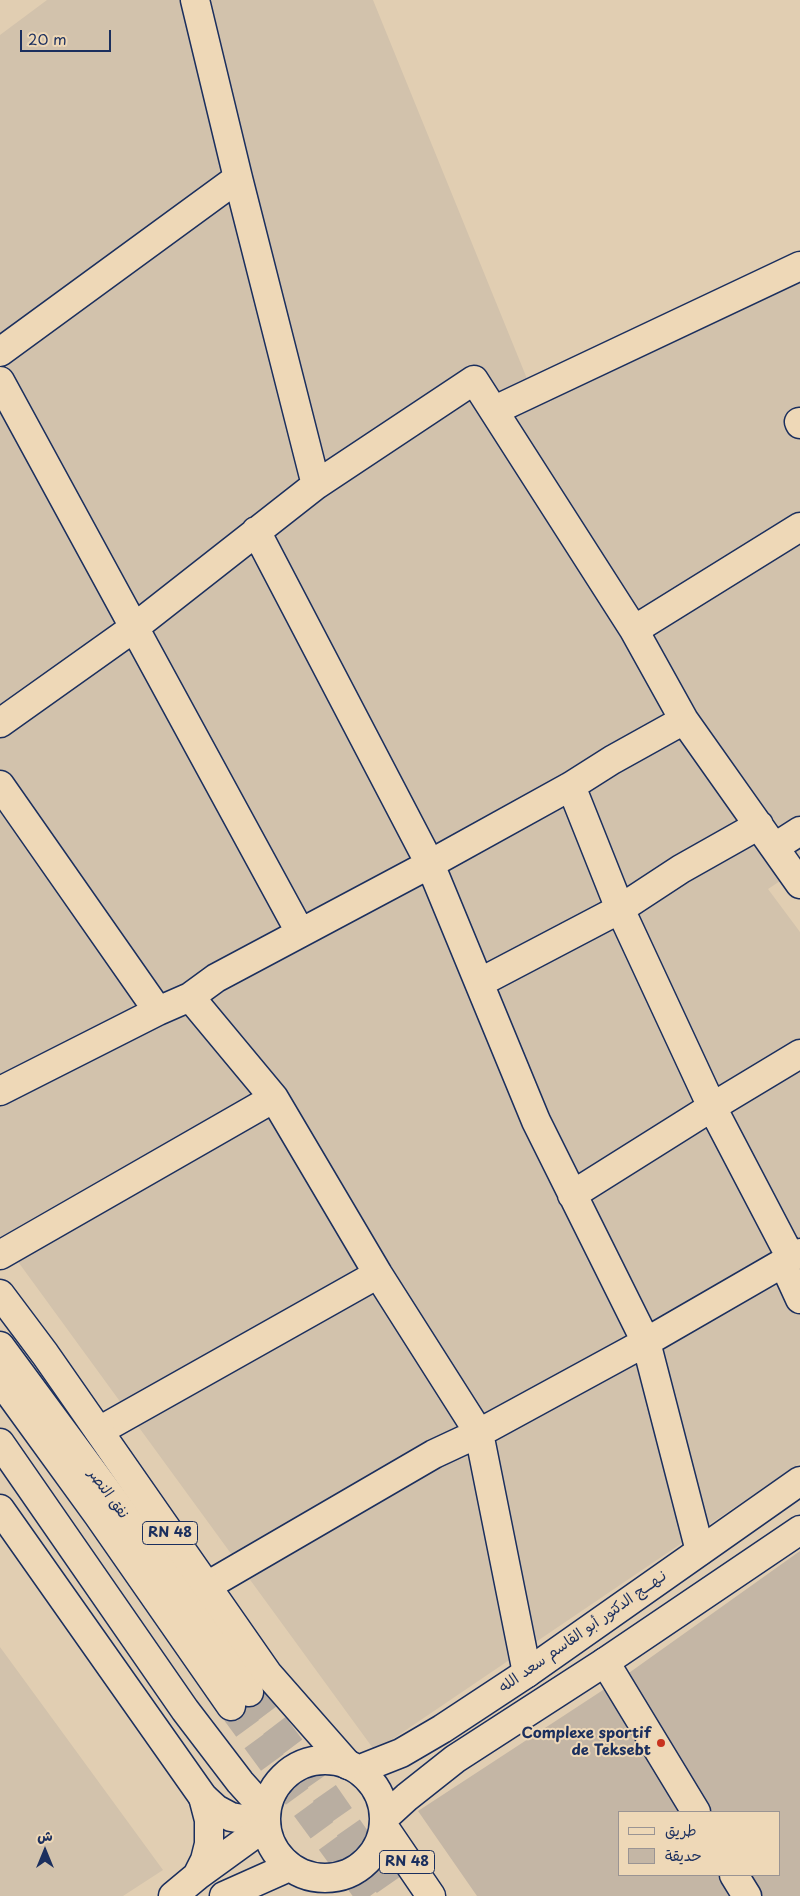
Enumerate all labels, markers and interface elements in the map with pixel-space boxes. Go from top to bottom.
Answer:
scale bar [22,20,114,52]
text: 20 m [28,27,67,50]
street label: نفق النصر [84,1466,132,1522]
road number: RN 48 [142,1522,198,1545]
street label: نـهـــج الدكتور أبو القاسم سعد الله [496,1567,670,1697]
place label: Complexe sportif de Teksebt [522,1725,651,1760]
marker: Complexe sportif de Teksebt [655,1737,667,1749]
legend [618,1811,780,1876]
text: طريق [665,1818,697,1841]
text: ش [37,1825,53,1846]
north arrow [20,1826,70,1876]
text: حديقة [665,1843,702,1866]
road number: RN 48 [380,1850,434,1874]

